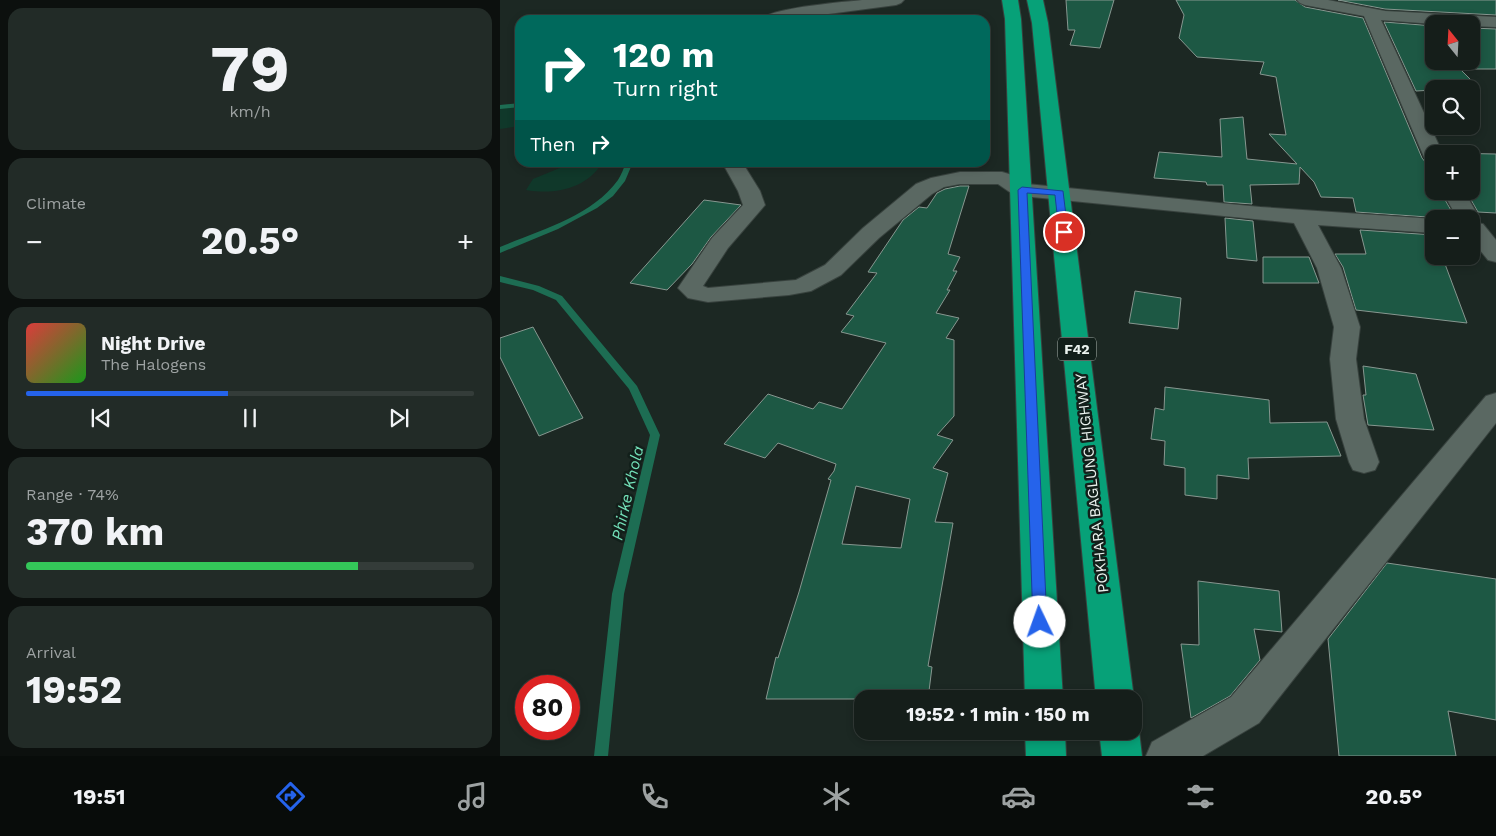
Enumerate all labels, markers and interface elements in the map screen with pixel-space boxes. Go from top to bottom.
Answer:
north arrow [1425,15,1480,70]
map controls [1425,15,1480,265]
text: 79 [210,31,290,107]
text: 120 m [613,34,714,76]
icon: right [530,35,595,100]
text: Turn right [613,76,718,101]
button: search [1425,80,1480,135]
text: km/h [229,102,271,121]
icon: right [586,130,614,158]
text: Then [530,133,576,156]
button: + [1425,145,1480,200]
text: Climate [26,194,86,213]
button: − [1425,210,1480,265]
pin [1043,211,1085,253]
icon: arrive [1050,218,1078,246]
text: 20.5° [201,219,299,263]
text: − [26,225,43,258]
text: + [457,225,474,258]
text: Night Drive [101,332,206,355]
road number: F42 [1058,338,1096,360]
text: The Halogens [101,355,206,374]
street label: POKHARA BAGLUNG HIGHWAY [1071,372,1112,594]
icon: previous [87,404,115,432]
icon: pause [236,404,264,432]
icon: next [385,404,413,432]
water label: Phirke Khola [607,444,648,542]
text: Range · 74% [26,485,119,504]
text: 370 km [26,510,164,554]
position arrow [1013,595,1065,647]
text: Arrival [26,643,76,662]
text: 19:52 [26,668,122,712]
speed limit sign: 80 [515,675,580,740]
text: 19:52 · 1 min · 150 m [906,703,1090,726]
icon: directions [273,779,308,814]
icon: music [455,779,490,814]
icon: phone [637,779,672,814]
icon: climate [819,779,854,814]
icon: car [1001,779,1036,814]
icon: filters [1183,779,1218,814]
text: 19:51 [74,784,126,809]
text: 20.5° [1365,784,1422,809]

